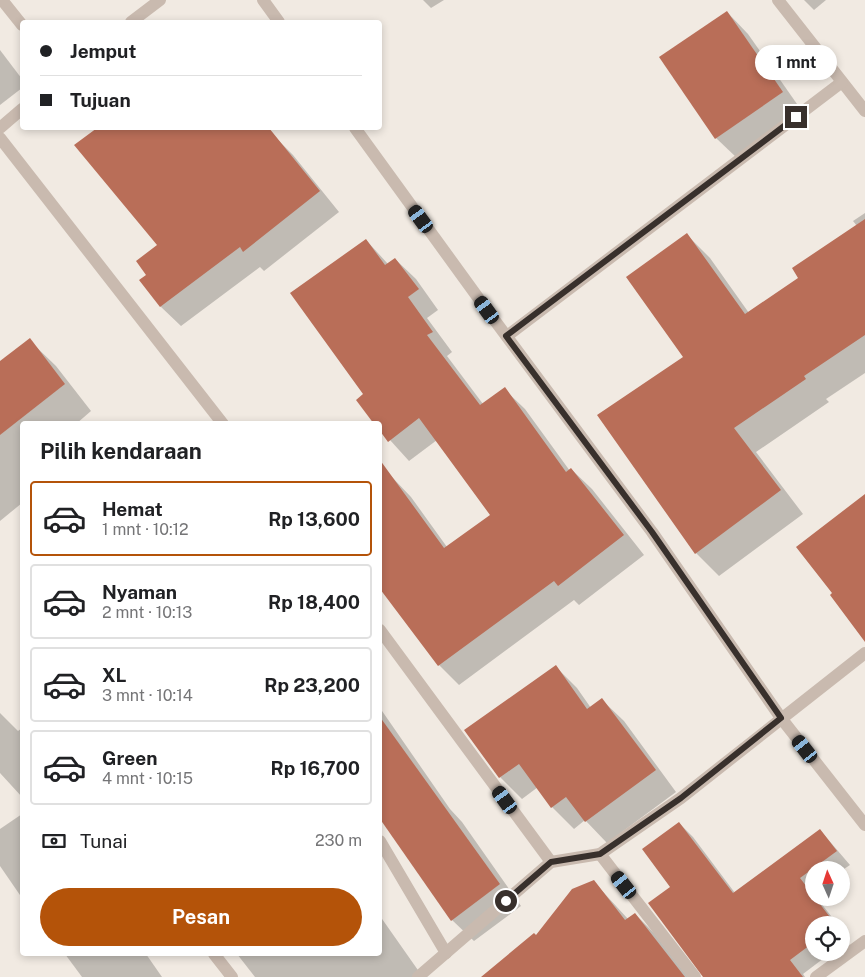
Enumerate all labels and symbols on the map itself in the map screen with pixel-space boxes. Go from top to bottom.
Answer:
callout: 1 mnt [755,44,837,80]
route end [785,106,807,128]
car [406,202,435,236]
car [472,293,501,327]
car [789,733,820,765]
car [490,783,519,817]
north arrow [805,861,850,906]
car [608,869,639,901]
route start [495,890,517,912]

